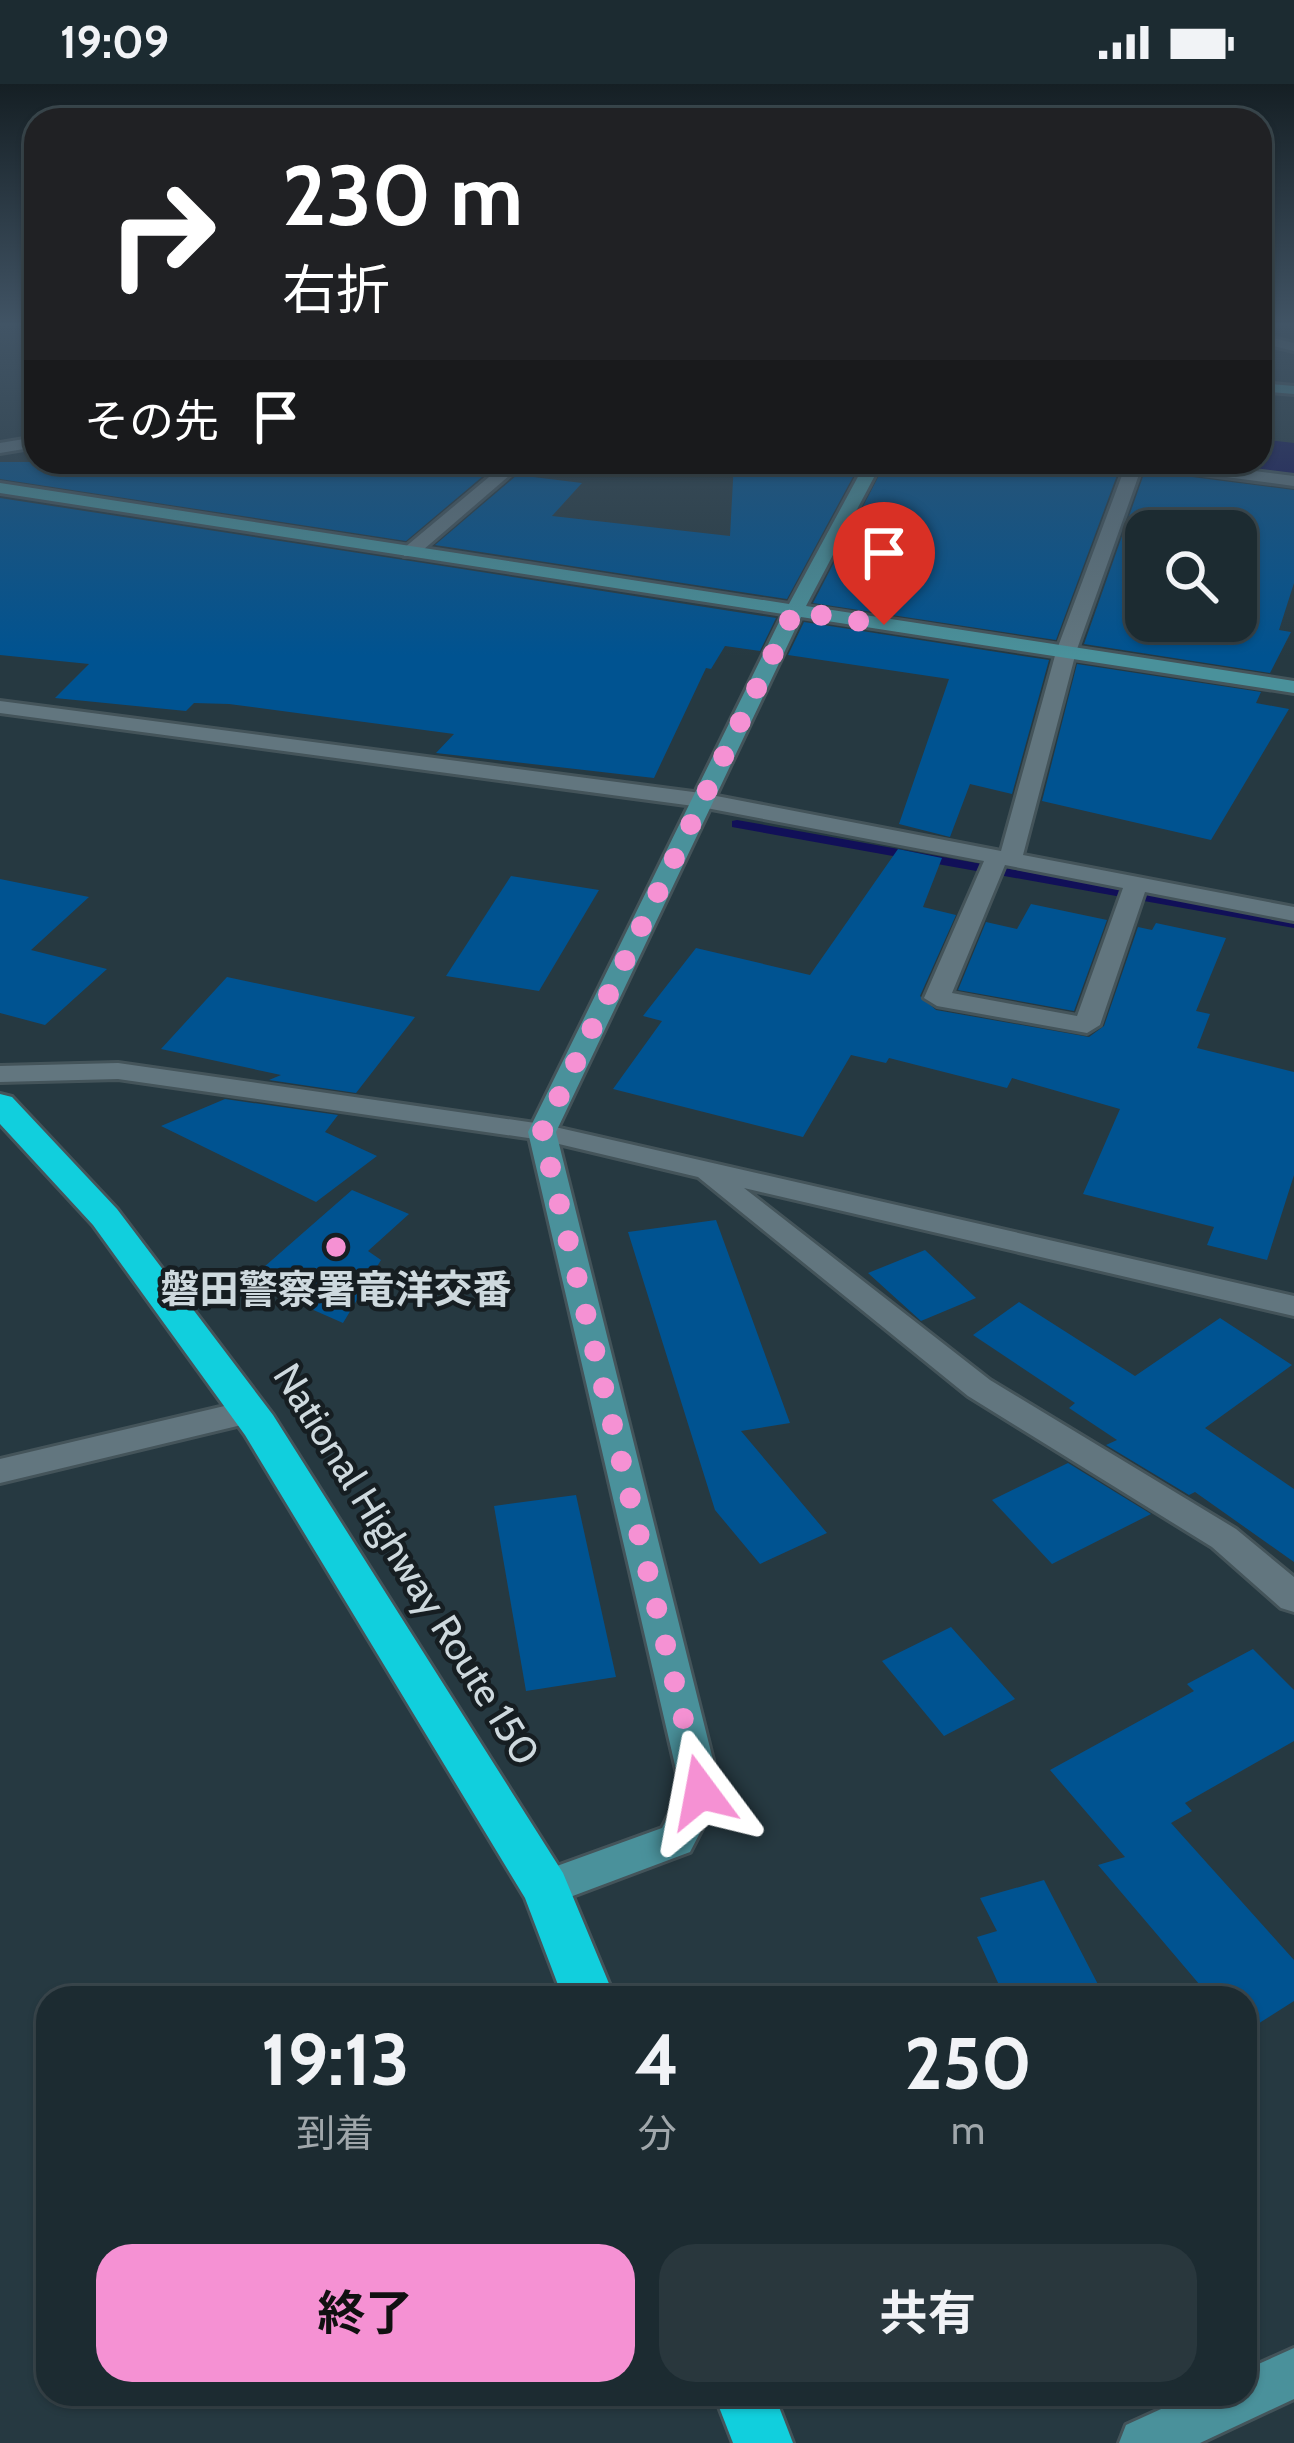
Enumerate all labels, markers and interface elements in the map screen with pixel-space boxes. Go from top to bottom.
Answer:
text: 19:09 [60,15,169,69]
text: 230 m [282,144,523,246]
icon: right [84,156,240,312]
text: 右折 [282,257,390,323]
icon: arrive [243,384,309,450]
text: その先 [84,394,219,448]
pin [833,502,935,625]
map controls [1125,510,1257,642]
button: search [1125,510,1257,642]
icon: arrive [851,520,917,586]
marker: 磐田警察署竜洋交番 [323,1234,349,1260]
place label: 磐田警察署竜洋交番 [160,1265,512,1313]
street label: National Highway Route 150 [264,1354,550,1774]
position arrow [638,1729,764,1855]
text: 19:13 [261,2016,409,2103]
text: 4 [635,2016,679,2103]
text: 250 [904,2020,1032,2107]
text: m [951,2106,985,2154]
text: 到着 [296,2109,374,2157]
text: 分 [637,2109,676,2157]
button: 終了 [96,2244,635,2382]
button: 共有 [659,2244,1197,2382]

